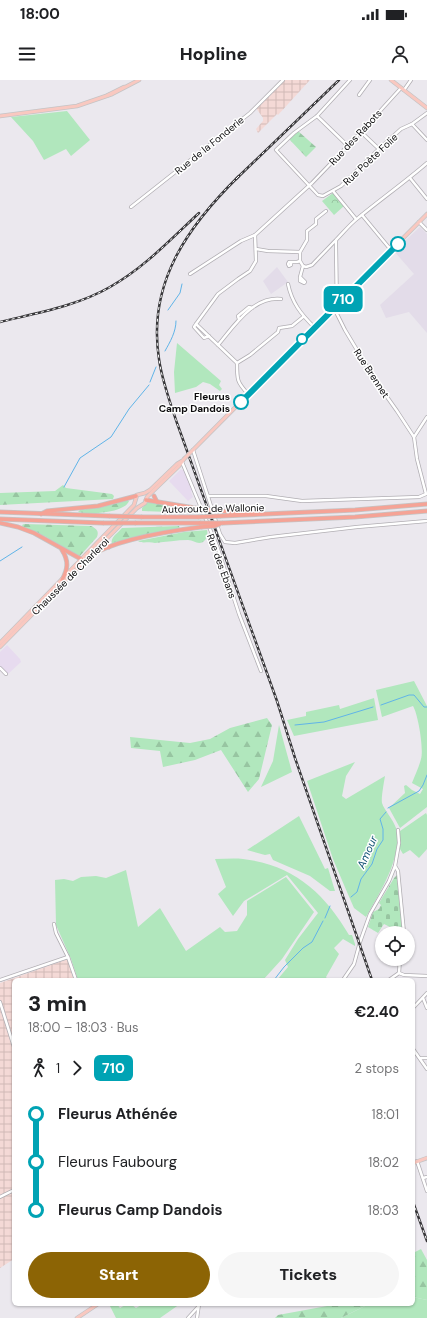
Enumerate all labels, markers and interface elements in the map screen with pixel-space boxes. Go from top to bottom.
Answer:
text: 18:00 [20,4,60,24]
text: Hopline [180,42,247,66]
icon: menu [16,43,38,65]
icon: person [389,43,411,65]
street label: Rue des Rabots [326,107,385,168]
street label: Rue de la Fonderie [172,113,247,177]
street label: Rue Poète Folie [340,130,401,188]
unlabelled marker [390,236,406,252]
line badge: 710 [320,286,366,312]
text: 710 [332,290,354,308]
unlabelled marker [296,333,308,345]
street label: Rue Brennet [351,346,392,400]
place label: Fleurus Camp Dandois [159,390,230,415]
marker: Fleurus Camp Dandois [233,394,249,410]
street label: Autoroute de Wallonie [162,501,265,516]
street label: Rue des Ebans [204,532,239,600]
street label: Chaussée de Charleroi [29,535,112,618]
water label: Amour [353,833,381,871]
map controls [375,926,415,966]
button: locate [375,926,415,966]
text: 3 min [28,989,87,1018]
text: €2.40 [354,1002,399,1022]
text: 18:00 – 18:03 · Bus [28,1019,138,1036]
icon: walk [28,1057,50,1079]
icon: forward [66,1057,88,1079]
text: 710 [102,1059,125,1077]
text: 1 [56,1060,60,1077]
text: 2 stops [355,1060,399,1077]
text: Fleurus Athénée [58,1104,178,1124]
text: 18:01 [371,1106,399,1123]
text: Fleurus Faubourg [58,1152,177,1172]
text: 18:02 [368,1154,399,1171]
text: Fleurus Camp Dandois [58,1200,223,1220]
text: 18:03 [368,1202,399,1219]
button: Start [28,1252,210,1298]
button: Tickets [218,1252,399,1298]

